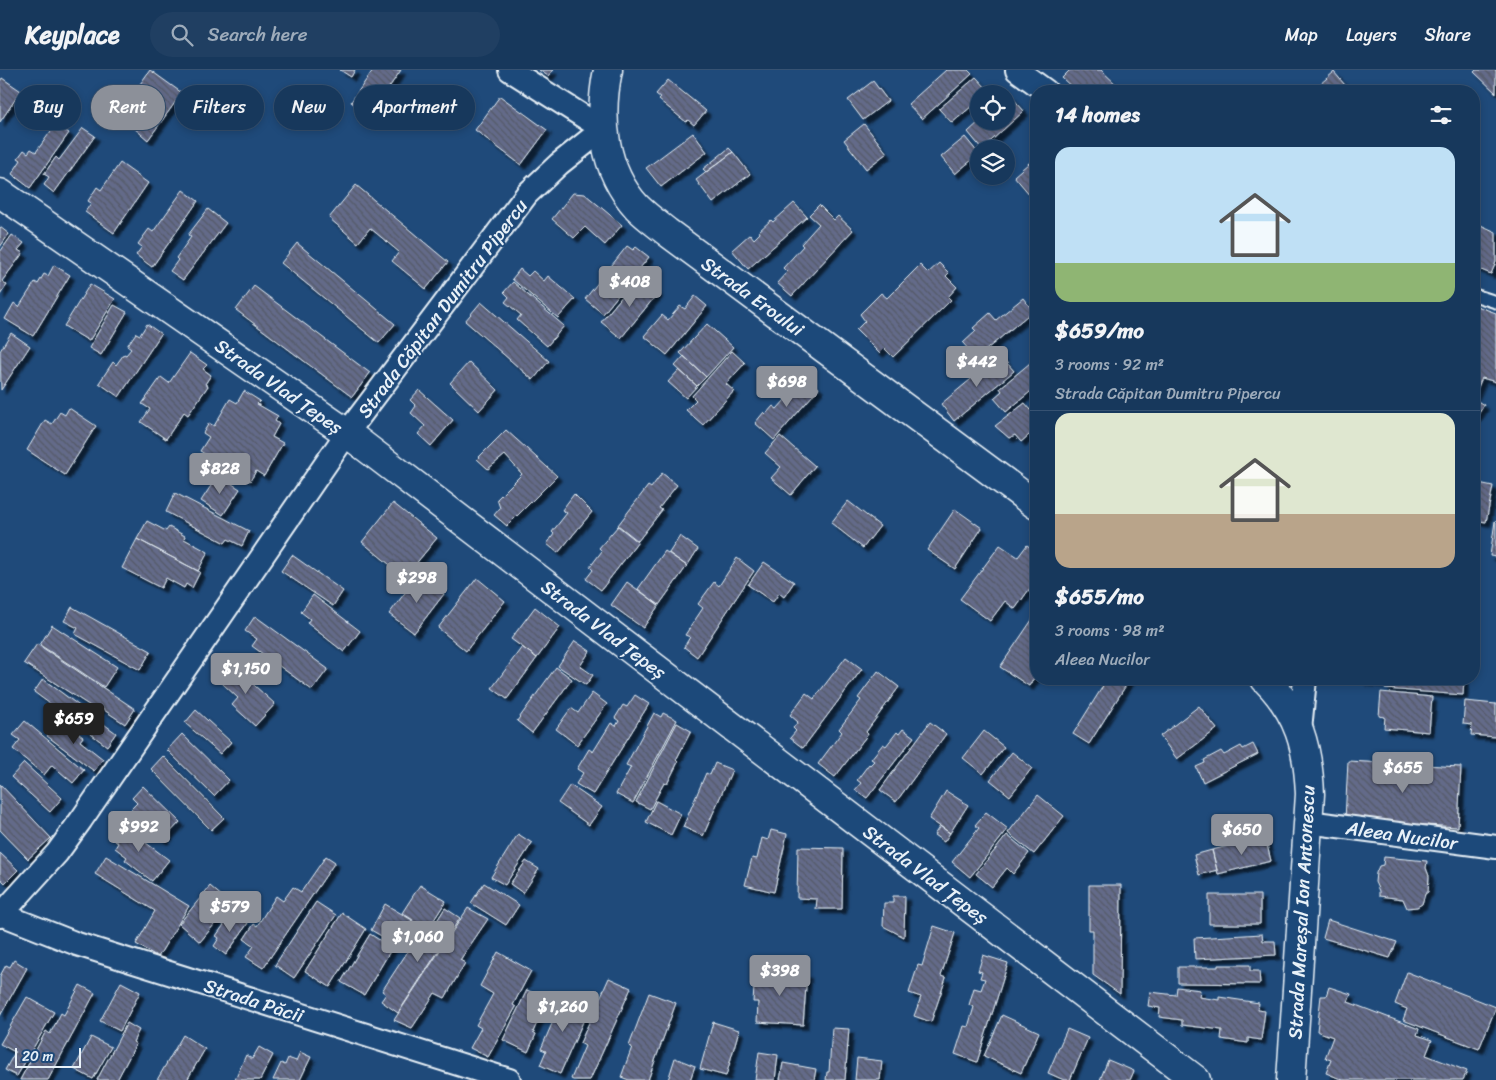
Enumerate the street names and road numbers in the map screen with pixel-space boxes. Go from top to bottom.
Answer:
street label: Strada Căpitan Dumitru Pipercu [349,191,536,425]
street label: Strada Eroului [694,248,812,346]
street label: Strada Vlad Țepeș [208,330,350,443]
street label: Strada Vlad Țepeș [534,571,674,688]
street label: Strada Mareșal Ion Antonescu [1278,784,1325,1040]
street label: Aleea Nucilor [1343,811,1461,860]
street label: Strada Vlad Țepeș [856,816,996,933]
street label: Strada Păcii [200,969,309,1032]

